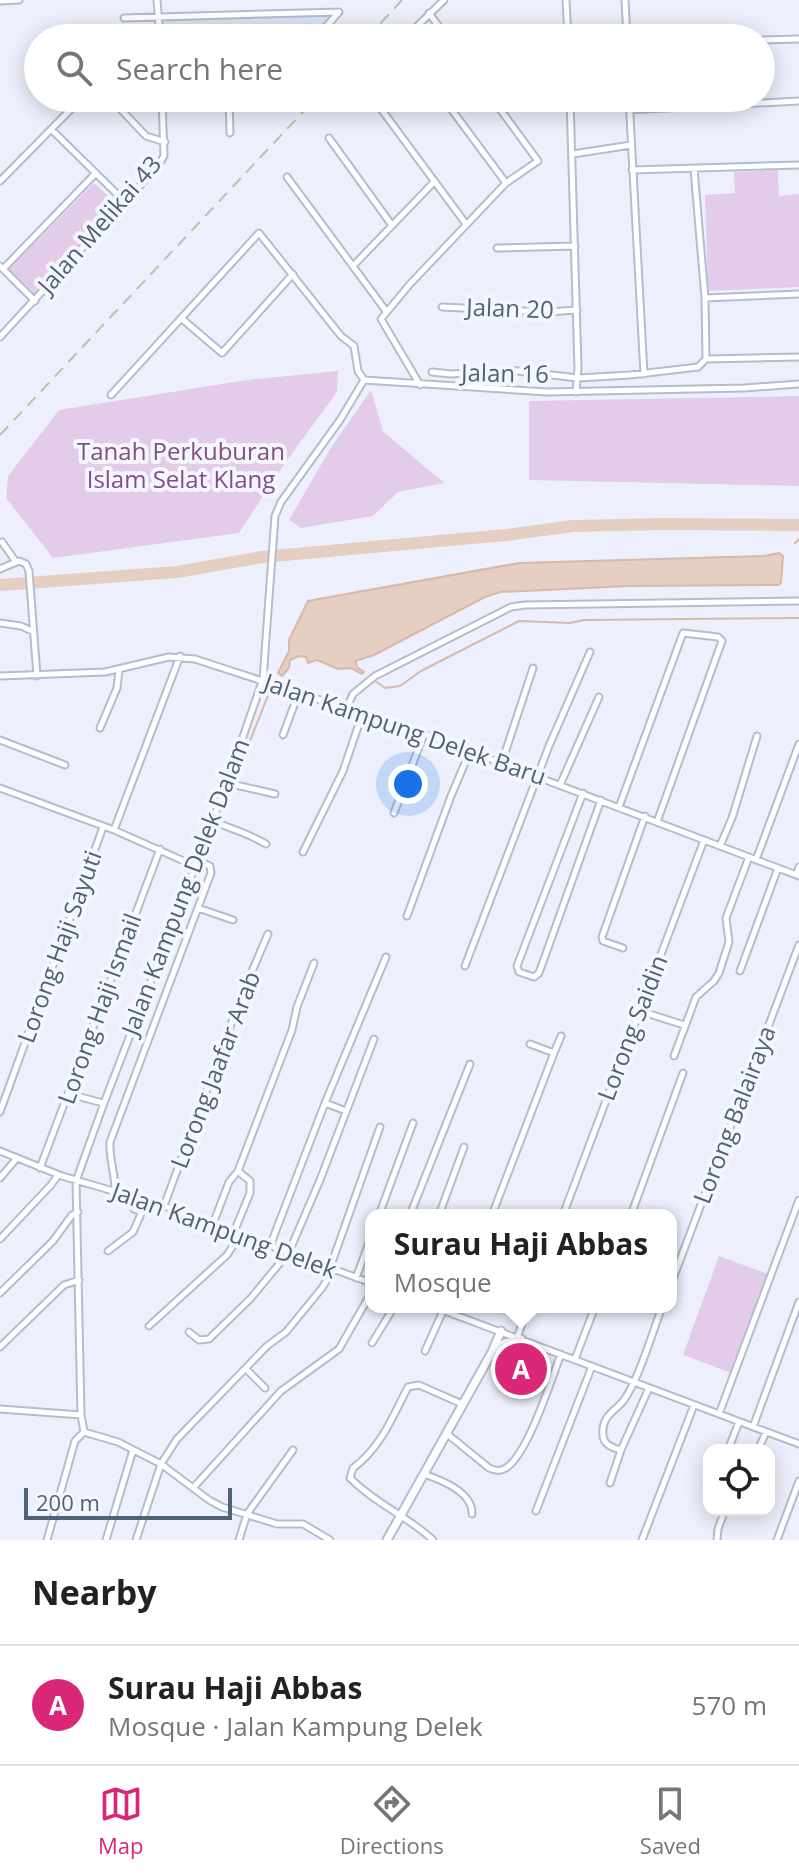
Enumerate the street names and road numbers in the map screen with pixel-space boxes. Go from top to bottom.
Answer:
street label: Jalan Melikai 43 [28,148,168,302]
street label: Jalan 20 [464,289,554,326]
street label: Jalan 16 [459,355,549,390]
street label: Jalan Kampung Delek Baru [258,664,551,792]
street label: Jalan Kampung Delek Dalam [112,733,257,1041]
street label: Lorong Haji Sayuti [8,846,109,1047]
street label: Lorong Haji Ismail [49,909,148,1108]
street label: Lorong Saidin [589,950,674,1105]
street label: Lorong Jaafar Arab [162,966,267,1173]
street label: Lorong Balairaya [685,1021,783,1208]
street label: Jalan Kampung Delek [106,1173,342,1286]

